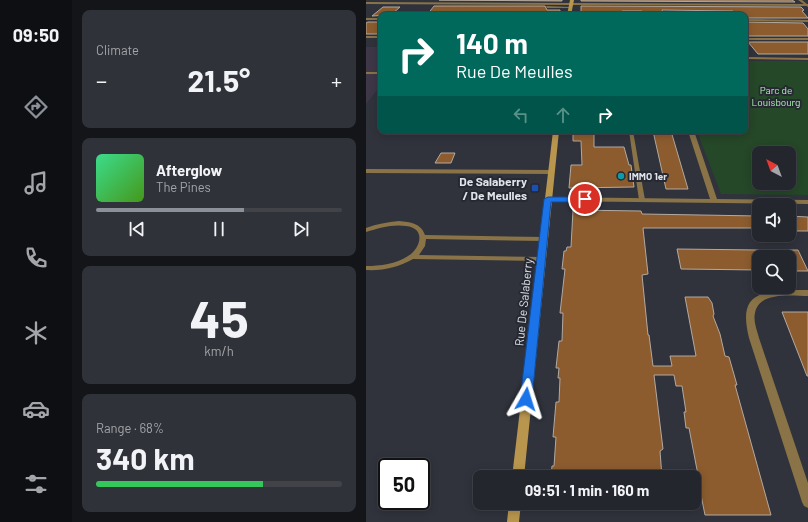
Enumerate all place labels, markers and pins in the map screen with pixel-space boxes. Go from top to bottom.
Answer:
place label: IMMO 1er [629,170,667,182]
marker: IMMO 1er [616,171,626,181]
place label: De Salaberry / De Meulles [459,174,527,202]
pin [568,182,602,216]
marker: De Salaberry / De Meulles [530,183,540,193]

